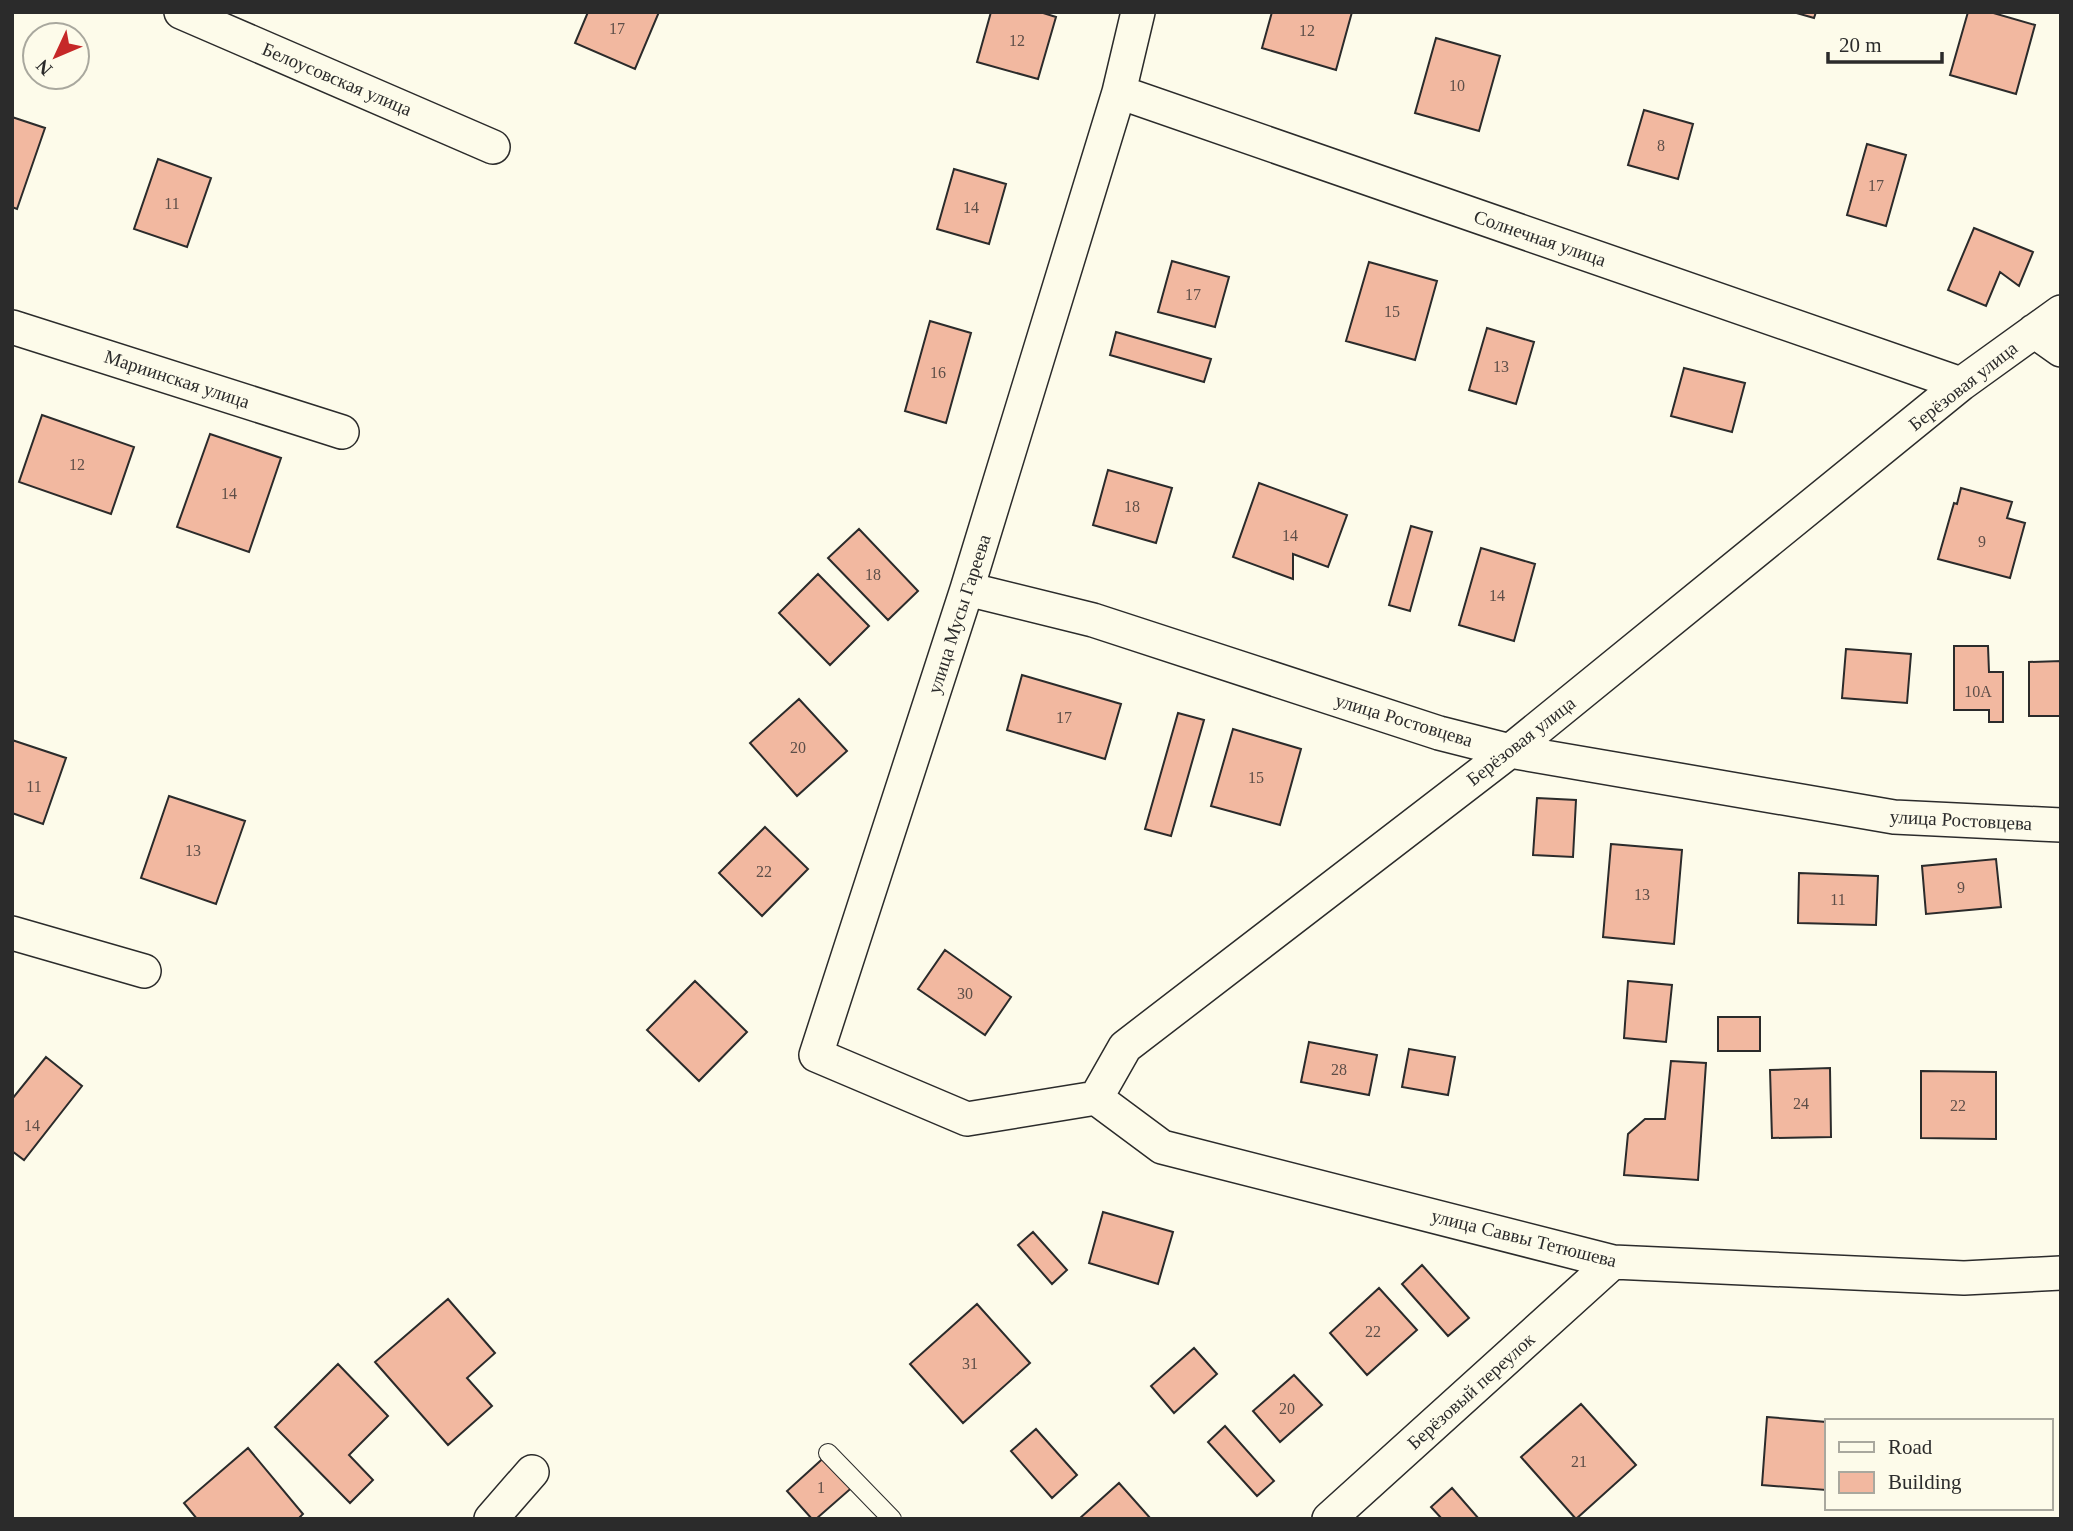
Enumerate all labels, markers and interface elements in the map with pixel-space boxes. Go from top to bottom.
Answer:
house number: 17 [609,20,625,37]
north arrow [21,21,91,91]
scale bar [1828,21,1942,65]
house number: 12 [1299,22,1315,39]
house number: 12 [1009,32,1025,49]
text: 20 m [1839,33,1882,57]
street label: Белоусовская улица [259,38,415,120]
text: N [32,55,56,80]
house number: 10 [1449,77,1465,94]
house number: 8 [1657,137,1665,154]
house number: 17 [1868,177,1884,194]
house number: 11 [164,195,180,212]
house number: 14 [963,199,979,216]
street label: Солнечная улица [1471,206,1609,271]
house number: 17 [1185,286,1201,303]
house number: 15 [1384,303,1400,320]
street label: Берёзовая улица [1905,337,2022,435]
street label: Мариинская улица [102,346,253,413]
house number: 13 [1493,358,1509,375]
house number: 16 [930,364,946,381]
house number: 12 [69,456,85,473]
house number: 14 [221,485,237,502]
house number: 18 [1124,498,1140,515]
house number: 14 [1282,527,1298,544]
street label: улица Мусы Гареева [923,531,995,696]
house number: 9 [1978,533,1986,550]
house number: 18 [865,566,881,583]
house number: 14 [1489,587,1505,604]
house number: 10А [1964,683,1992,700]
street label: улица Ростовцева [1333,689,1476,751]
street label: Берёзовая улица [1463,692,1580,790]
house number: 17 [1056,709,1072,726]
house number: 20 [790,739,806,756]
house number: 15 [1248,769,1264,786]
house number: 11 [26,778,42,795]
street label: улица Ростовцева [1889,806,2033,834]
house number: 13 [185,842,201,859]
house number: 22 [756,863,772,880]
house number: 9 [1957,879,1965,896]
house number: 13 [1634,886,1650,903]
house number: 11 [1830,891,1846,908]
house number: 30 [957,985,973,1002]
house number: 28 [1331,1061,1347,1078]
house number: 24 [1793,1095,1809,1112]
house number: 22 [1950,1097,1966,1114]
house number: 14 [24,1117,40,1134]
street label: улица Саввы Тетюшева [1429,1205,1619,1271]
house number: 22 [1365,1323,1381,1340]
street label: Берёзовый переулок [1403,1328,1539,1454]
house number: 31 [962,1355,978,1372]
house number: 20 [1279,1400,1295,1417]
legend [1825,1419,2052,1510]
text: Road [1888,1435,1933,1459]
house number: 21 [1571,1453,1587,1470]
text: Building [1888,1470,1962,1494]
house number: 1 [817,1479,825,1496]

